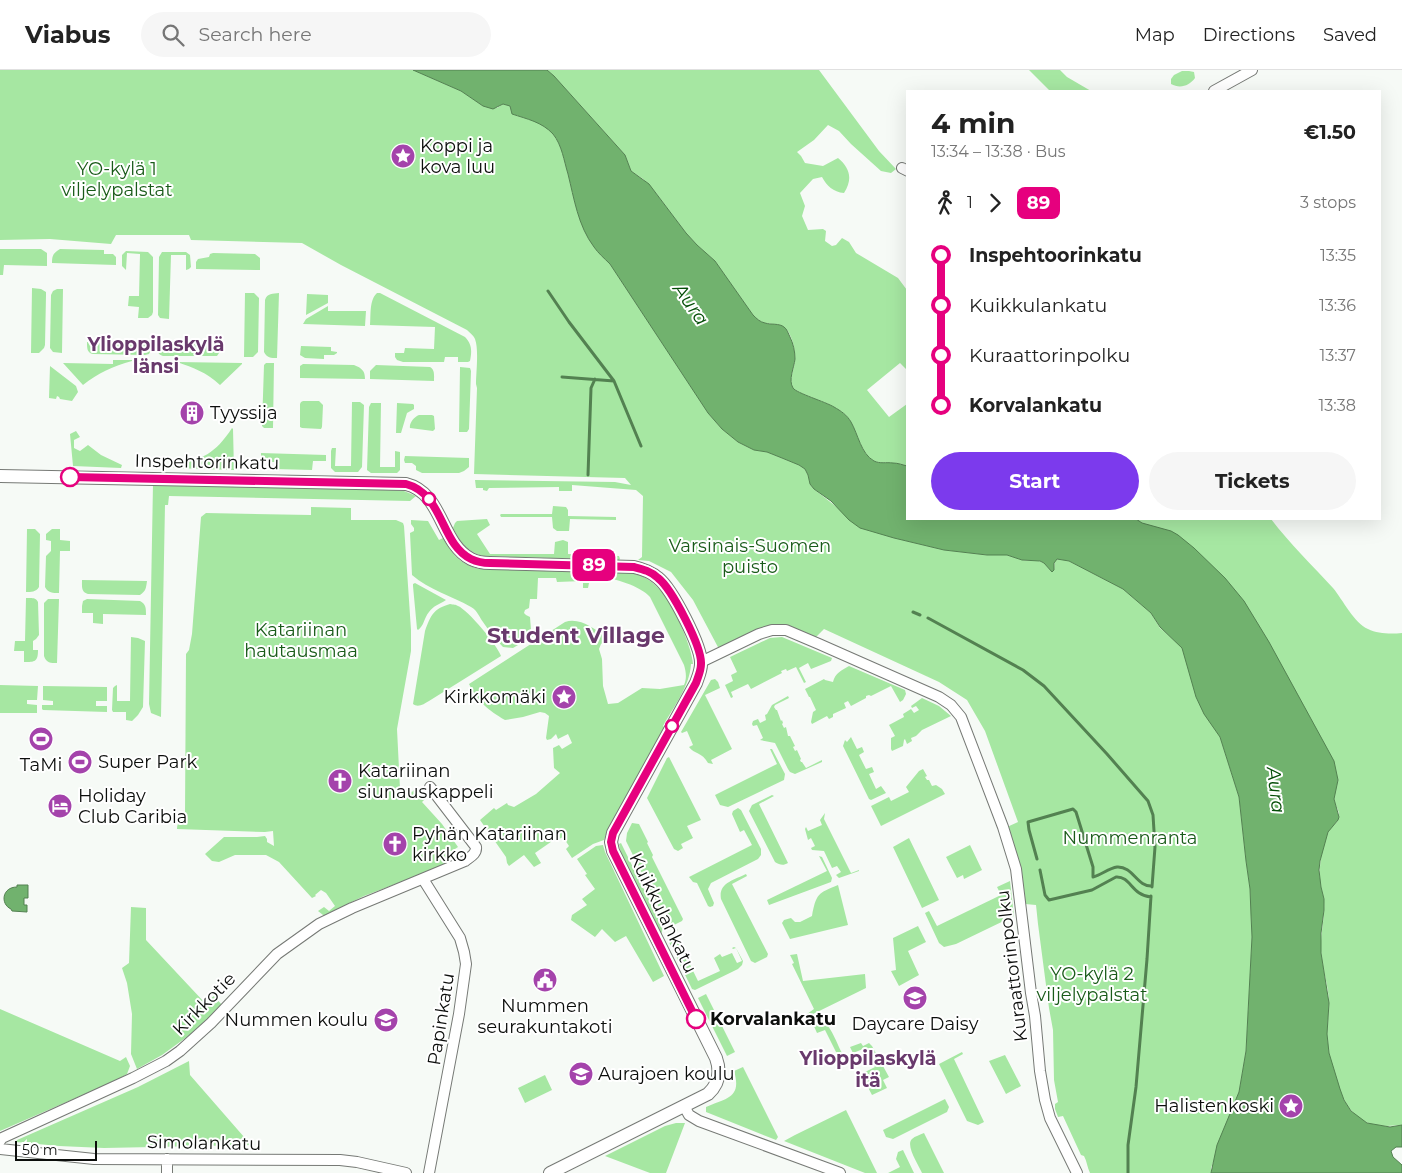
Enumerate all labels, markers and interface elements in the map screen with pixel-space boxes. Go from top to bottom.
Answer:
search box [141,12,491,57]
text: Viabus [25,20,111,49]
icon: search [159,21,187,49]
text: Search here [199,23,312,46]
text: Map [1135,24,1175,46]
text: Directions [1203,24,1295,46]
text: Saved [1323,24,1377,46]
text: 4 min [931,106,1015,140]
text: €1.50 [1304,121,1356,144]
place label: Koppi ja kova luu [420,135,495,178]
text: 13:34 – 13:38 · Bus [931,142,1066,161]
place icon: Koppi ja kova luu [390,143,416,169]
park label: YO-kylä 1 viljelypalstat [61,158,173,201]
icon: walk [931,189,959,217]
icon: forward [981,189,1009,217]
text: 89 [1027,192,1050,214]
text: 1 [967,193,973,212]
text: 3 stops [1300,193,1356,212]
text: Inspehtoorinkatu [969,244,1142,267]
text: 13:35 [1320,246,1356,265]
water label: Aura [668,278,714,330]
text: Kuikkulankatu [969,294,1107,317]
text: 13:36 [1319,296,1356,315]
district label: Ylioppilaskylä länsi [87,333,224,378]
text: Kuraattorinpolku [969,344,1130,367]
text: 13:37 [1320,346,1356,365]
text: Korvalankatu [969,394,1102,417]
text: 13:38 [1319,396,1356,415]
building icon: Tyyssija [179,400,205,426]
place label: Tyyssija [210,402,278,424]
street label: Inspehtorinkatu [135,450,279,474]
button: Start [931,452,1139,510]
button: Tickets [1149,452,1356,510]
unlabelled marker [60,467,80,487]
unlabelled marker [422,492,436,506]
park label: Varsinais-Suomen puisto [669,535,831,578]
line badge: 89 [572,549,616,581]
text: 89 [582,554,606,576]
park label: Katariinan hautausmaa [244,619,358,662]
district label: Student Village [487,622,665,649]
place icon: Kirkkomäki [551,684,577,710]
place label: Kirkkomäki [444,686,546,708]
unlabelled marker [665,719,679,733]
sports icon: TaMi [28,726,54,752]
sports icon: Super Park [67,749,93,775]
place label: Super Park [98,751,198,773]
place label: TaMi [20,754,62,776]
place label: Katariinan siunauskappeli [358,760,494,803]
water label: Aura [1262,765,1290,815]
church icon: Katariinan siunauskappeli [327,768,353,794]
place label: Holiday Club Caribia [78,785,187,828]
hotel icon: Holiday Club Caribia [47,793,73,819]
place label: Pyhän Katariinan kirkko [412,823,567,866]
park label: Nummenranta [1063,827,1197,849]
church icon: Pyhän Katariinan kirkko [382,831,408,857]
street label: Kuikkulankatu [624,849,702,977]
street label: Kuraattorinpolku [992,889,1032,1043]
park label: YO-kylä 2 viljelypalstat [1036,963,1148,1006]
public building icon: Nummen seurakuntakoti [532,967,558,993]
street label: Kirkkotie [168,968,240,1040]
street label: Papinkatu [423,971,459,1067]
school or university icon: Daycare Daisy [902,985,928,1011]
place label: Nummen seurakuntakoti [477,995,613,1038]
school or university icon: Nummen koulu [373,1007,399,1033]
place label: Korvalankatu [710,1008,836,1030]
place label: Nummen koulu [225,1009,368,1031]
marker: Korvalankatu [686,1009,706,1029]
place label: Daycare Daisy [852,1013,979,1035]
district label: Ylioppilaskylä itä [799,1047,936,1092]
school or university icon: Aurajoen koulu [568,1061,594,1087]
place label: Aurajoen koulu [598,1063,735,1085]
place icon: Halistenkoski [1278,1093,1304,1119]
place label: Halistenkoski [1154,1095,1274,1117]
street label: Simolankatu [147,1131,261,1155]
scale bar [15,1138,98,1161]
text: 50 m [22,1141,58,1159]

